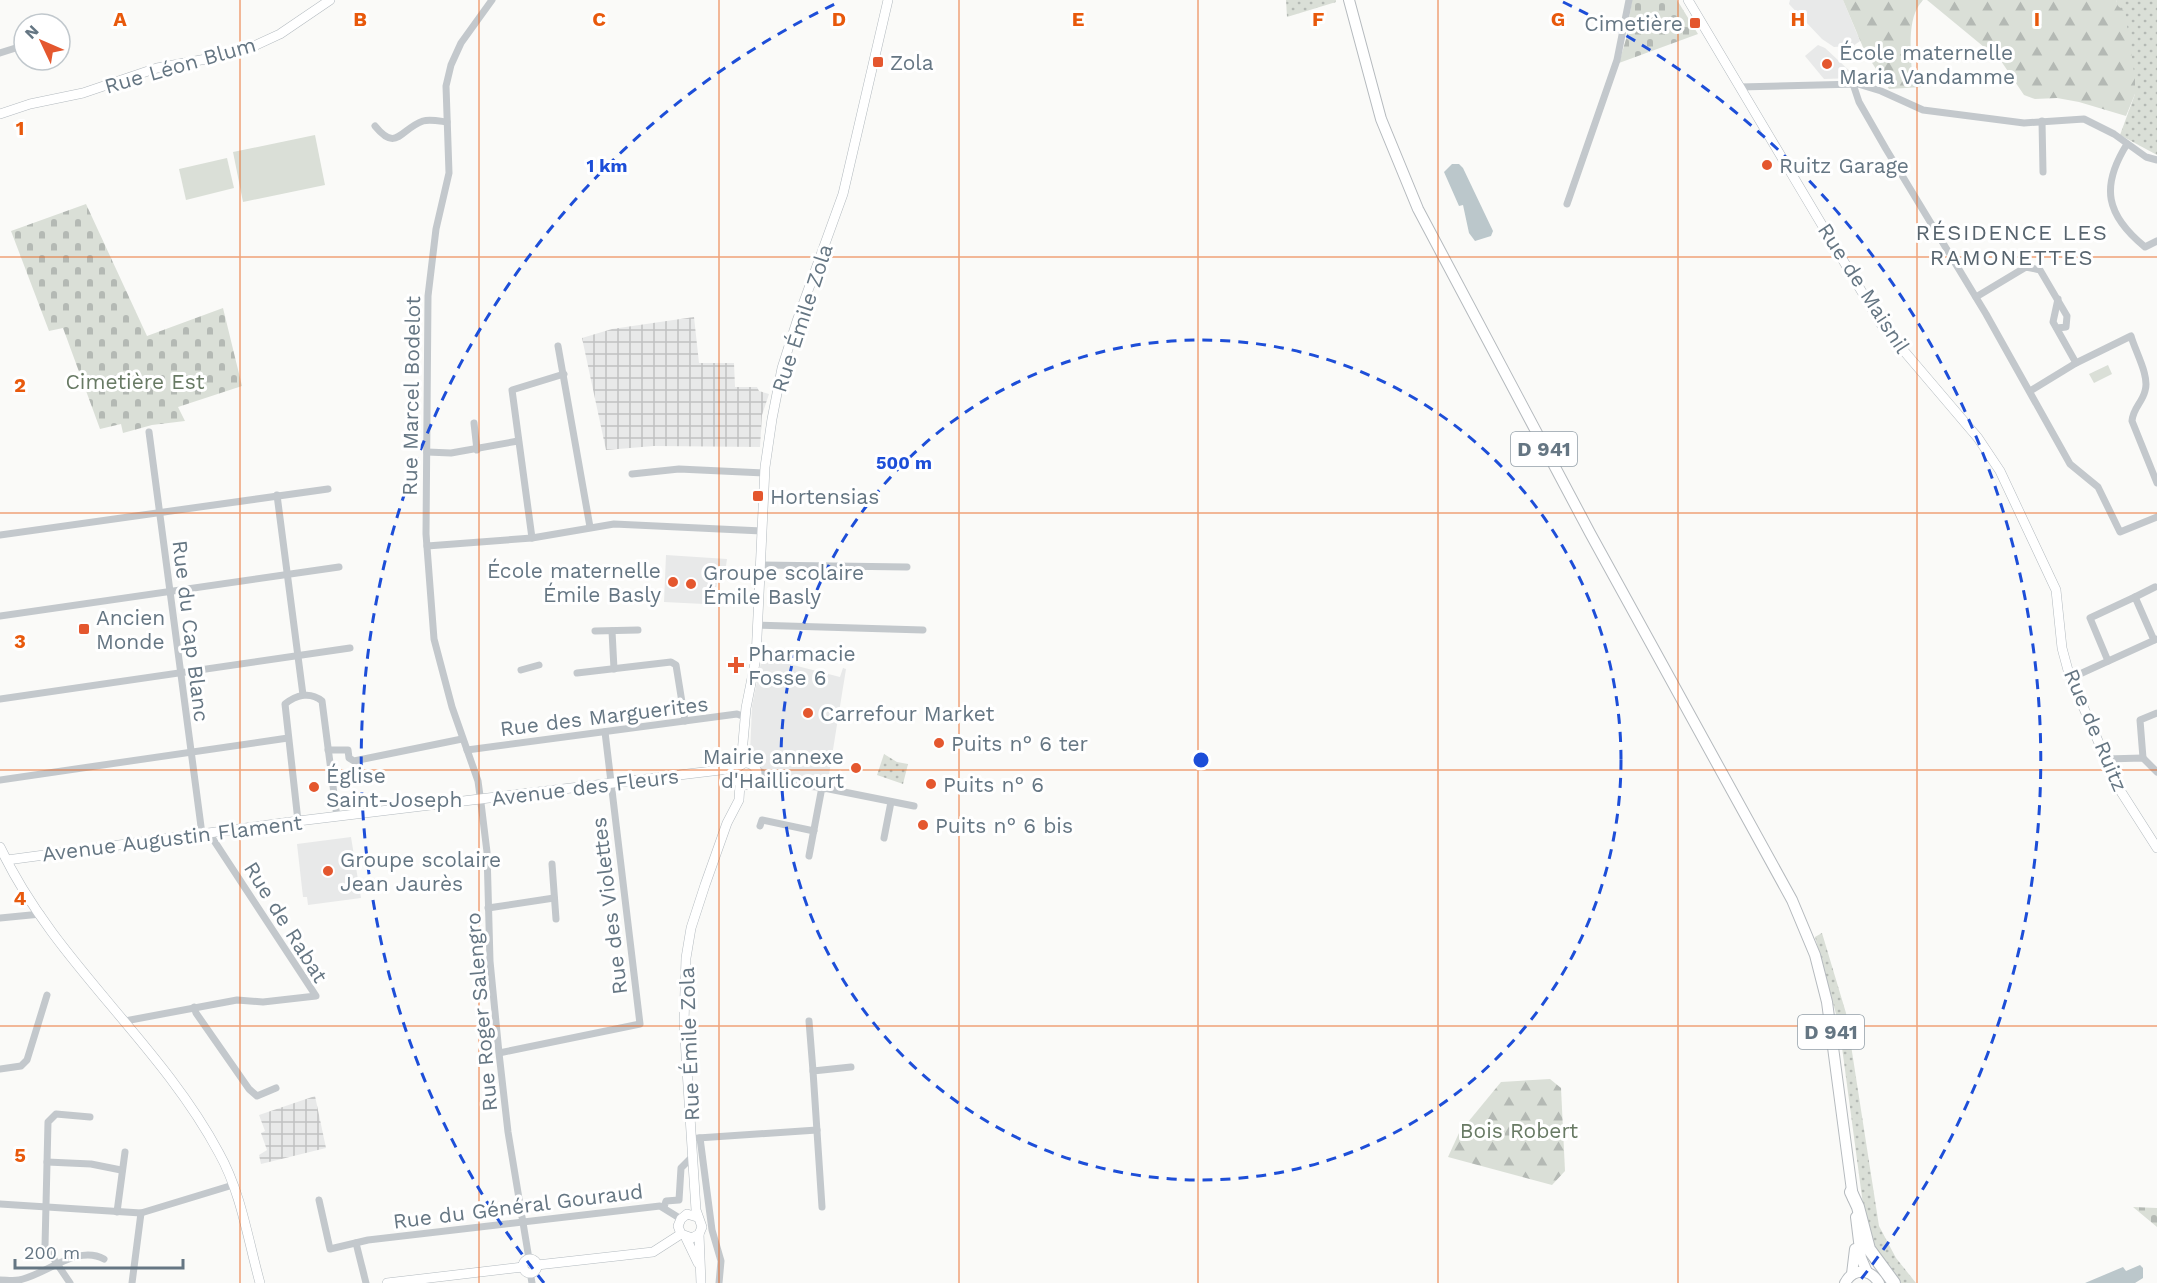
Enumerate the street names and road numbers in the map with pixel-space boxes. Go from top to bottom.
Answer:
street label: Rue Léon Blum [101,31,259,99]
street label: Rue de Maisnil [1813,218,1916,358]
street label: Rue Émile Zola [766,241,838,395]
street label: Rue Marcel Bodelot [397,296,425,496]
road number: D 941 [1511,432,1577,466]
street label: Rue du Cap Blanc [167,539,215,723]
street label: Rue de Ruitz [2059,665,2133,795]
street label: Rue des Marguerites [498,691,710,741]
street label: Avenue des Fleurs [490,763,680,811]
street label: Avenue Augustin Flament [41,810,304,866]
street label: Rue des Violettes [586,816,632,996]
street label: Rue de Rabat [239,857,333,987]
street label: Rue Roger Salengro [460,912,502,1112]
street label: Rue Émile Zola [674,966,704,1122]
road number: D 941 [1798,1015,1864,1049]
street label: Rue du Général Gouraud [392,1178,644,1234]

